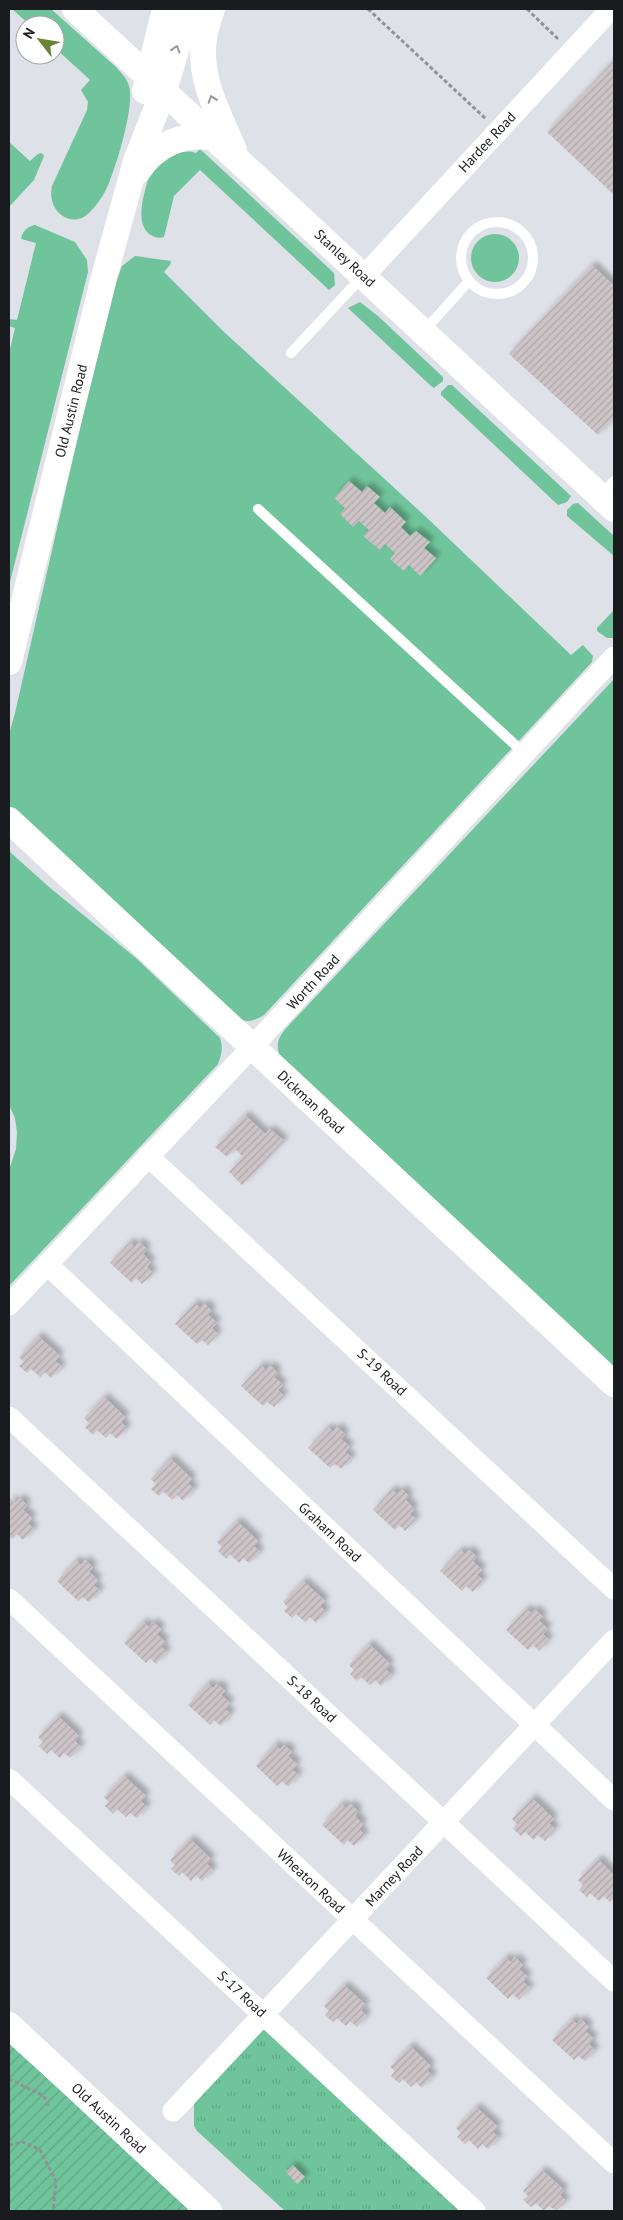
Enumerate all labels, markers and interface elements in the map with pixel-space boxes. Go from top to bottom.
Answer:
north arrow [15,15,65,65]
text: N [19,25,39,42]
one-way arrow [171,46,181,54]
one-way arrow [208,95,218,103]
street label: Hardee Road [454,108,520,176]
street label: Stanley Road [311,225,379,291]
street label: Old Austin Road [51,362,91,460]
street label: Worth Road [283,950,343,1014]
street label: Dickman Road [274,1066,348,1138]
street label: S-19 Road [354,1345,410,1399]
street label: Graham Road [295,1498,365,1566]
street label: S-18 Road [284,1672,340,1726]
street label: Marney Road [361,1842,427,1910]
street label: Wheaton Road [273,1845,349,1917]
street label: S-17 Road [214,1967,270,2021]
street label: Old Austin Road [68,2079,150,2157]

